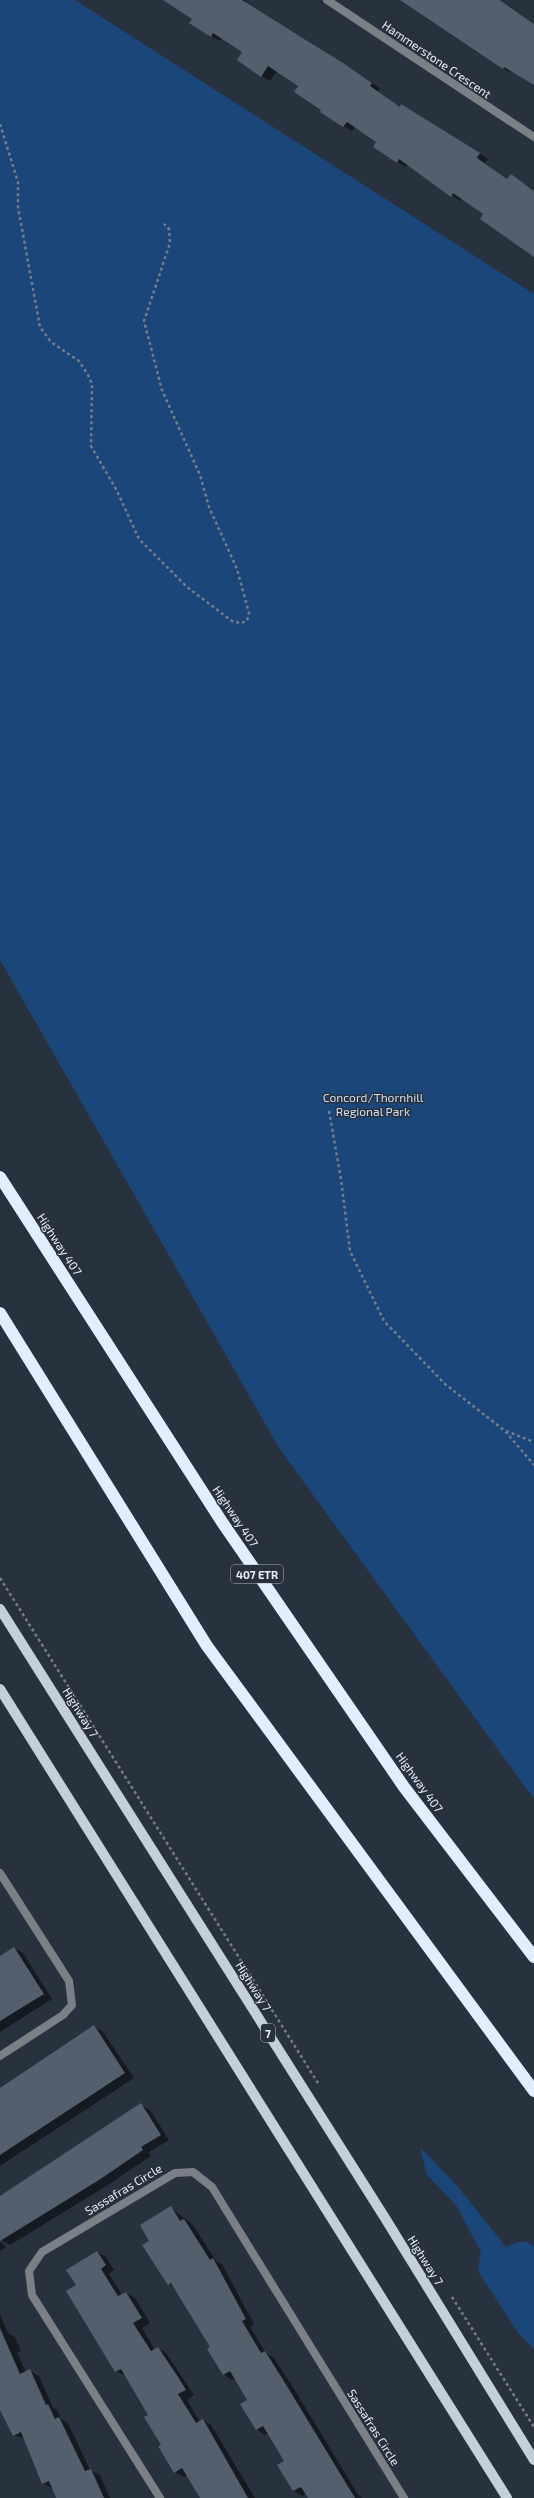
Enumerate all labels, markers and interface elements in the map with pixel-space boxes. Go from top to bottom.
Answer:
street label: Hammerstone Crescent [380,17,494,101]
park label: Concord/Thornhill Regional Park [323,1090,424,1118]
street label: Highway 407 [35,1211,85,1277]
street label: Highway 407 [210,1483,262,1549]
road number: 407 ETR [231,1565,283,1583]
street label: Highway 7 [60,1685,102,1739]
street label: Highway 407 [394,1749,446,1815]
street label: Highway 7 [233,1959,275,2013]
road number: 7 [261,2024,275,2042]
street label: Sassafras Circle [82,2161,164,2217]
street label: Highway 7 [405,2233,447,2287]
street label: Sassafras Circle [345,2386,403,2468]

